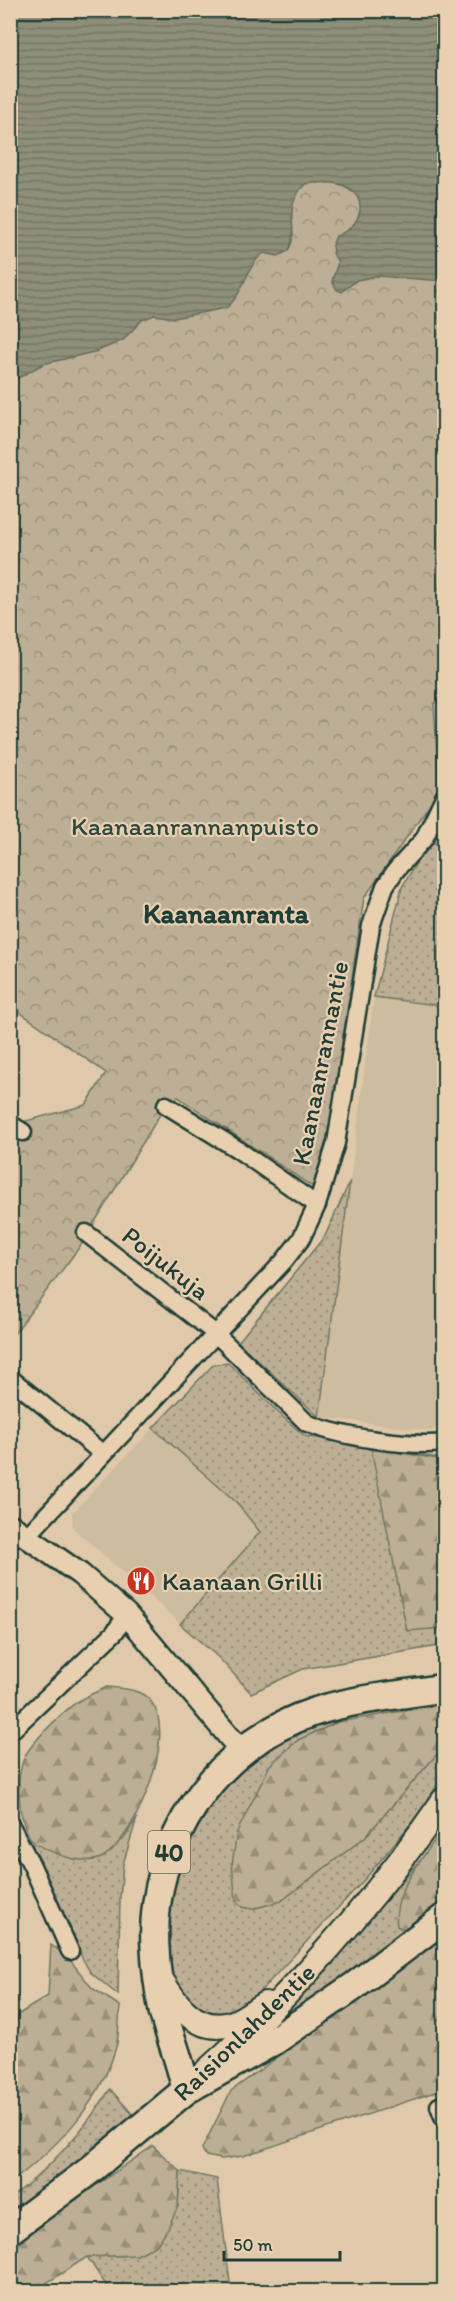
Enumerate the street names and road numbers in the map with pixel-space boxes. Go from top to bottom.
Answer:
street label: Kaanaanrannantie [285,958,355,1168]
street label: Poijukuja [116,1219,216,1307]
road number: 40 [148,1831,190,1873]
street label: Raisionlahdentie [166,1956,322,2108]

